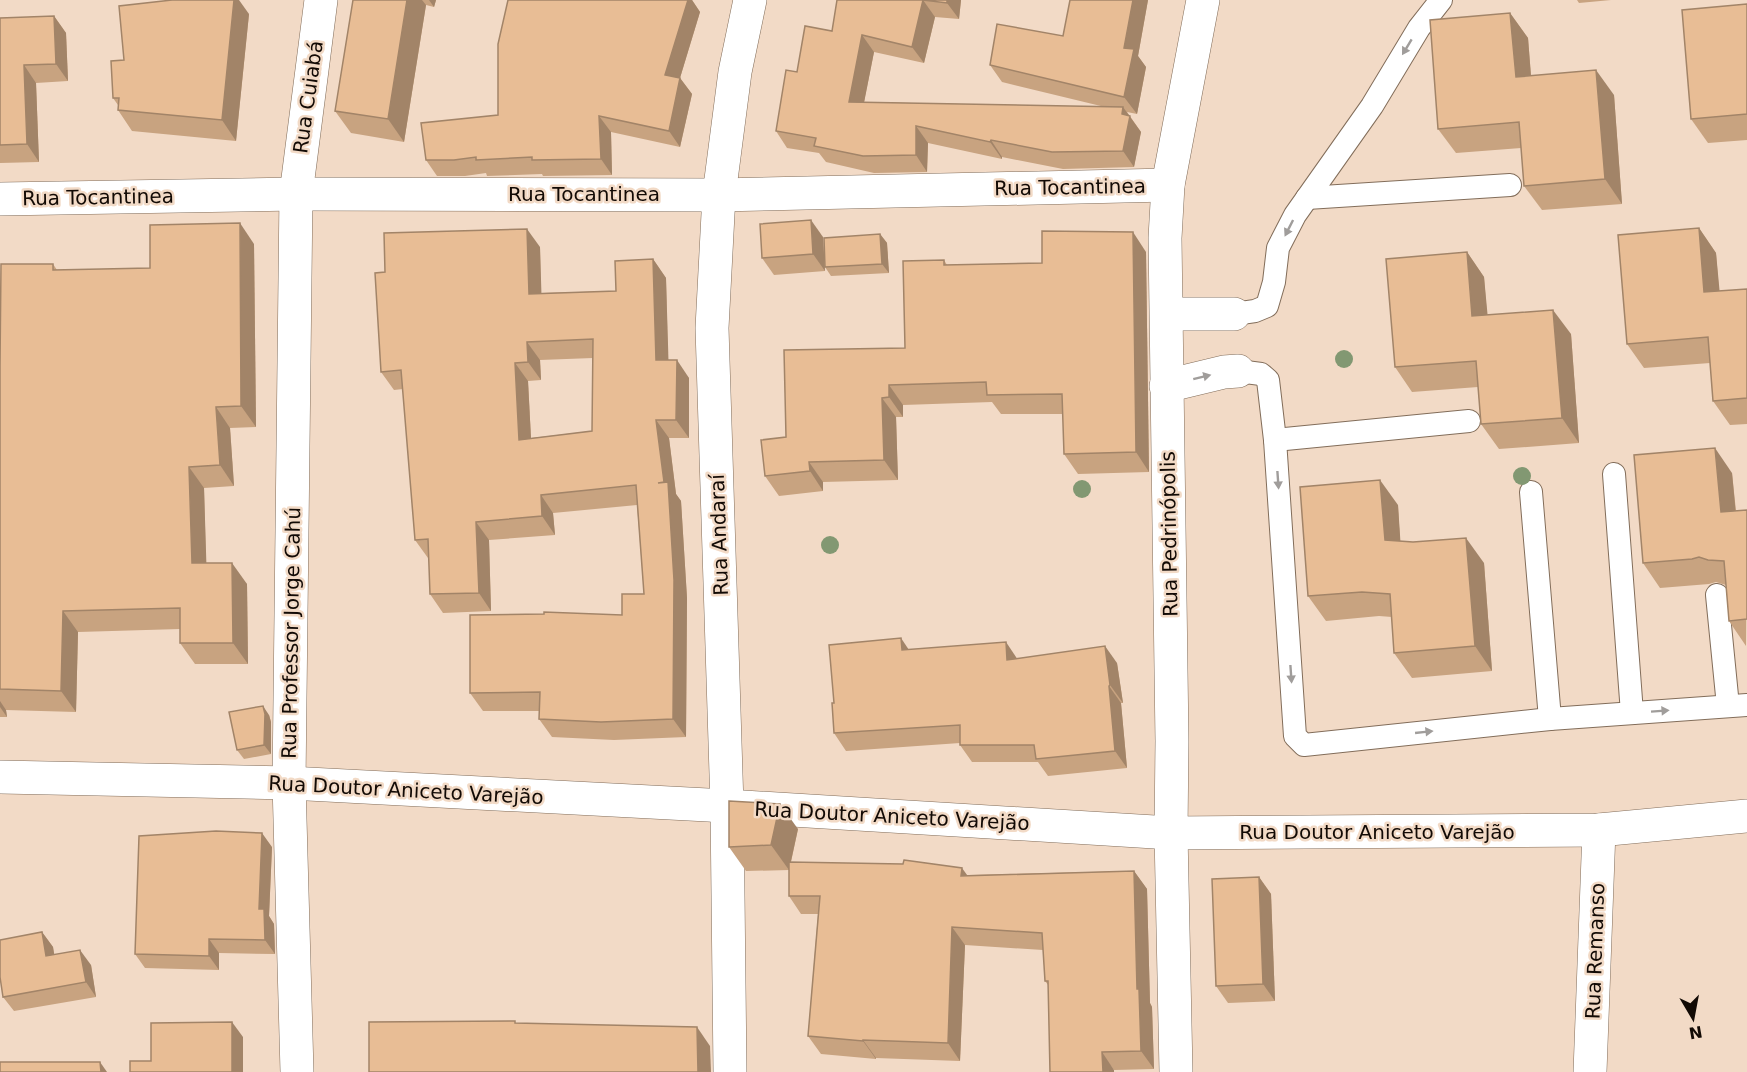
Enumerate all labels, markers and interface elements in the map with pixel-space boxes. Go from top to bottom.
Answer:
street label: Rua Cuiabá [288,39,328,155]
one-way arrow [1402,39,1412,56]
street label: Rua Tocantinea [994,174,1146,200]
street label: Rua Tocantinea [508,182,660,206]
street label: Rua Tocantinea [22,184,174,210]
one-way arrow [1284,219,1293,236]
one-way arrow [1193,372,1211,382]
street label: Rua Pedrinópolis [1156,451,1182,617]
one-way arrow [1273,470,1282,489]
street label: Rua Andaraí [705,472,733,596]
street label: Rua Professor Jorge Cahú [277,507,305,759]
one-way arrow [1286,665,1296,684]
one-way arrow [1650,706,1669,716]
one-way arrow [1414,728,1433,737]
street label: Rua Doutor Aniceto Varejão [268,771,544,809]
street label: Rua Doutor Aniceto Varejão [754,797,1030,835]
street label: Rua Doutor Aniceto Varejão [1239,820,1515,844]
street label: Rua Remanso [1581,882,1609,1020]
north arrow [1663,988,1723,1048]
text: N [1687,1022,1704,1043]

